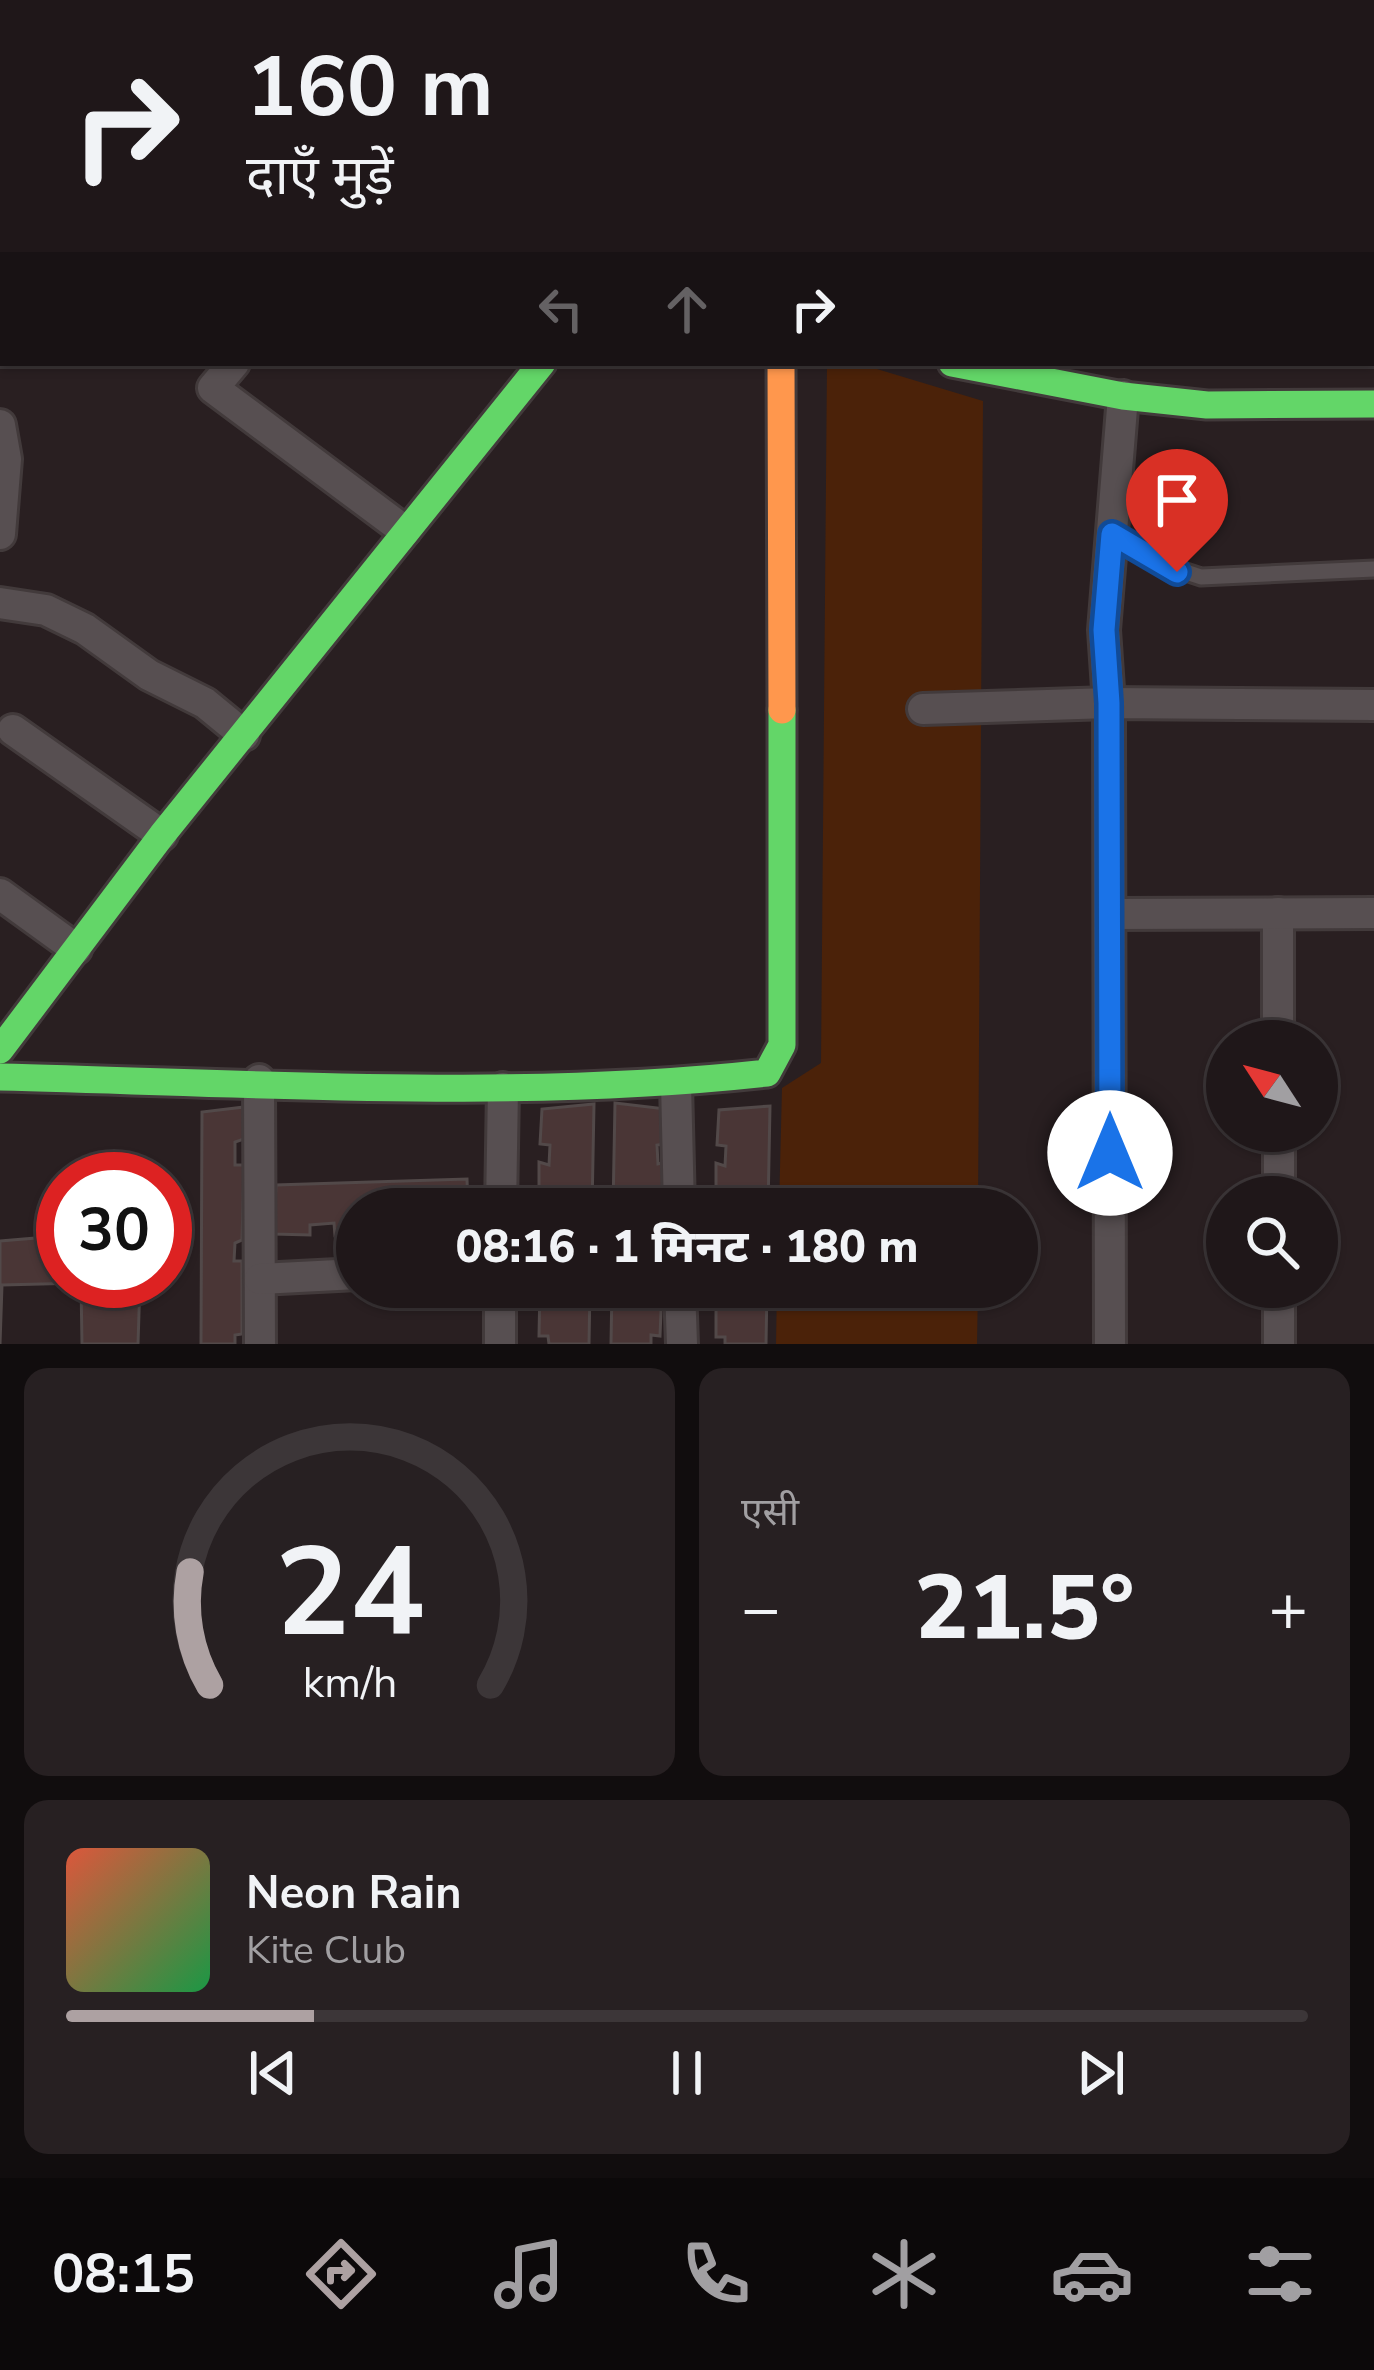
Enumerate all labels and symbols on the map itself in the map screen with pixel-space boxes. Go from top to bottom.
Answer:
pin [1126,449,1228,572]
north arrow [1206,1020,1338,1152]
position arrow [1047,1090,1173,1216]
speed limit sign: 30 [36,1152,192,1308]

